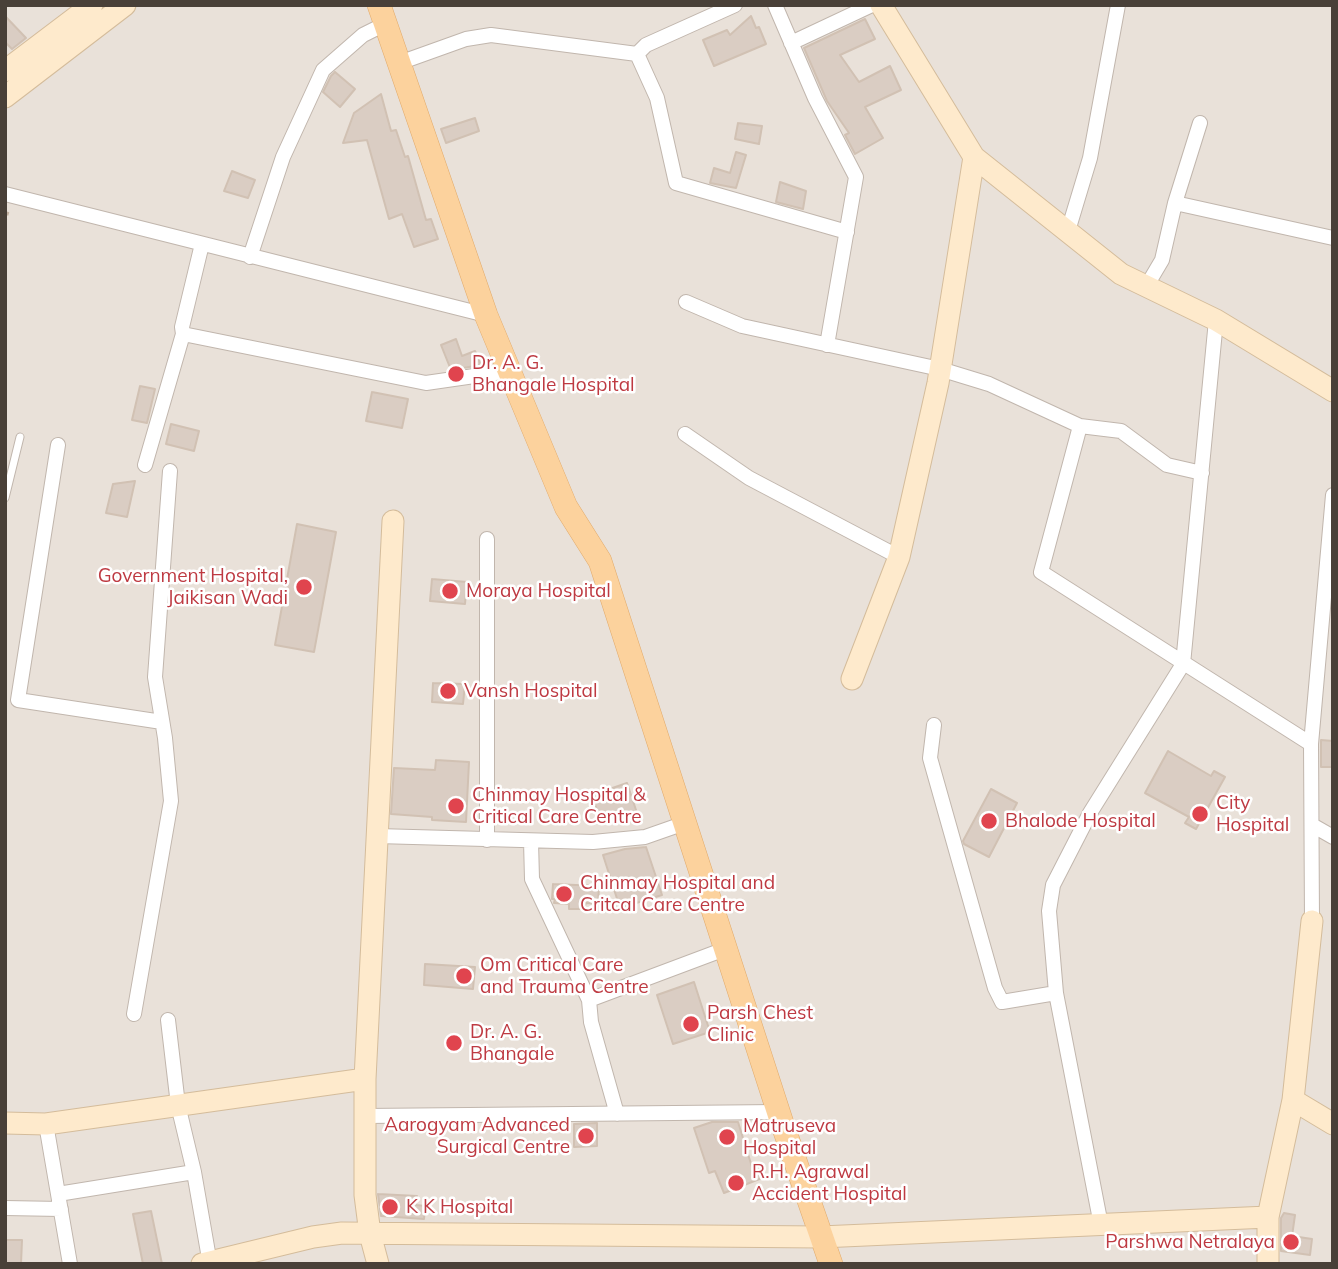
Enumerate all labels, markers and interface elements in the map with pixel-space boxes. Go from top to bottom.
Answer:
place label: Dr. A. G. Bhangale Hospital [472,352,635,396]
marker: Dr. A. G. Bhangale Hospital [446,364,466,384]
place label: Government Hospital, Jaikisan Wadi [98,565,288,609]
marker: Government Hospital, Jaikisan Wadi [294,577,314,597]
place label: Moraya Hospital [466,580,611,602]
marker: Moraya Hospital [440,581,460,601]
place label: Vansh Hospital [464,680,598,702]
marker: Vansh Hospital [438,681,458,701]
place label: Chinmay Hospital & Critical Care Centre [472,784,646,828]
place label: City Hospital [1216,792,1289,836]
marker: Chinmay Hospital & Critical Care Centre [446,796,466,816]
marker: City Hospital [1190,804,1210,824]
place label: Bhalode Hospital [1005,810,1156,832]
marker: Bhalode Hospital [979,811,999,831]
place label: Chinmay Hospital and Critcal Care Centre [580,872,775,916]
marker: Chinmay Hospital and Critcal Care Centre [554,884,574,904]
place label: Om Critical Care and Trauma Centre [480,954,649,998]
marker: Om Critical Care and Trauma Centre [454,966,474,986]
place label: Parsh Chest Clinic [707,1002,813,1046]
marker: Parsh Chest Clinic [681,1014,701,1034]
place label: Dr. A. G. Bhangale [470,1021,554,1065]
marker: Dr. A. G. Bhangale [444,1033,464,1053]
place label: Aarogyam Advanced Surgical Centre [384,1114,570,1158]
place label: Matruseva Hospital [743,1115,836,1159]
marker: Aarogyam Advanced Surgical Centre [576,1126,596,1146]
marker: Matruseva Hospital [717,1127,737,1147]
place label: R.H. Agrawal Accident Hospital [752,1161,907,1205]
marker: R.H. Agrawal Accident Hospital [726,1173,746,1193]
place label: K K Hospital [406,1196,513,1218]
marker: K K Hospital [380,1197,400,1217]
place label: Parshwa Netralaya [1105,1231,1275,1253]
marker: Parshwa Netralaya [1281,1232,1301,1252]

